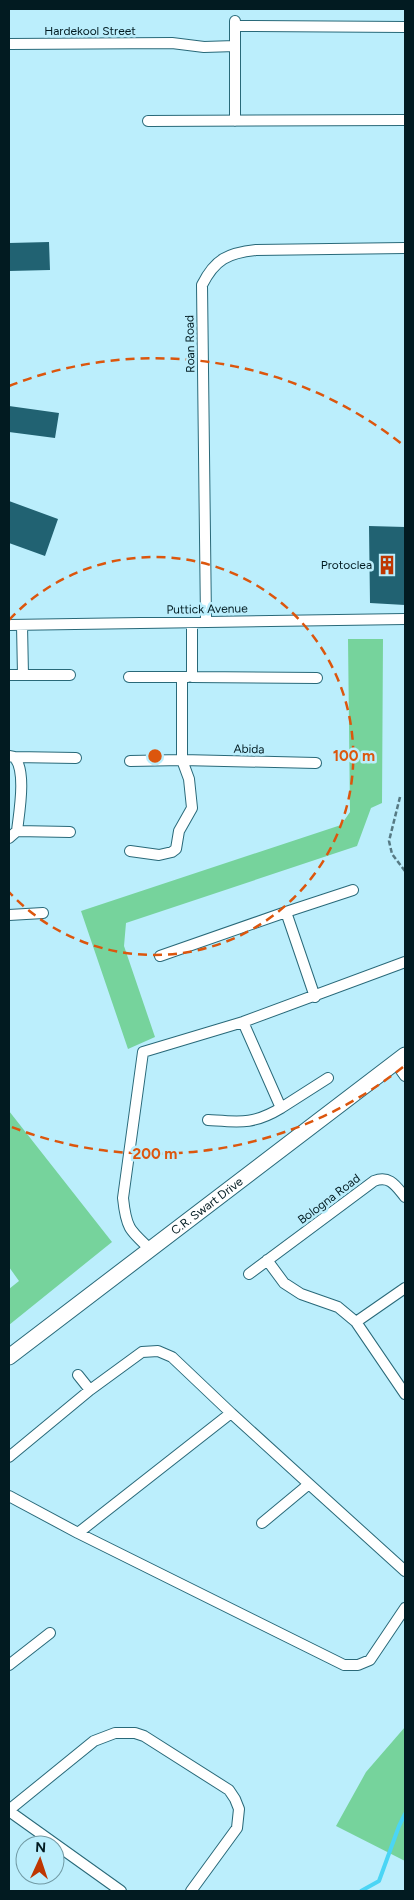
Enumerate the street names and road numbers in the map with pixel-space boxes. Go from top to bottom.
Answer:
street label: Hardekool Street [44,24,136,38]
street label: Roan Road [182,315,198,373]
street label: Puttick Avenue [166,601,248,617]
street label: Abida [233,742,265,756]
street label: Bologna Road [295,1171,363,1227]
street label: C.R. Swart Drive [168,1174,246,1238]

